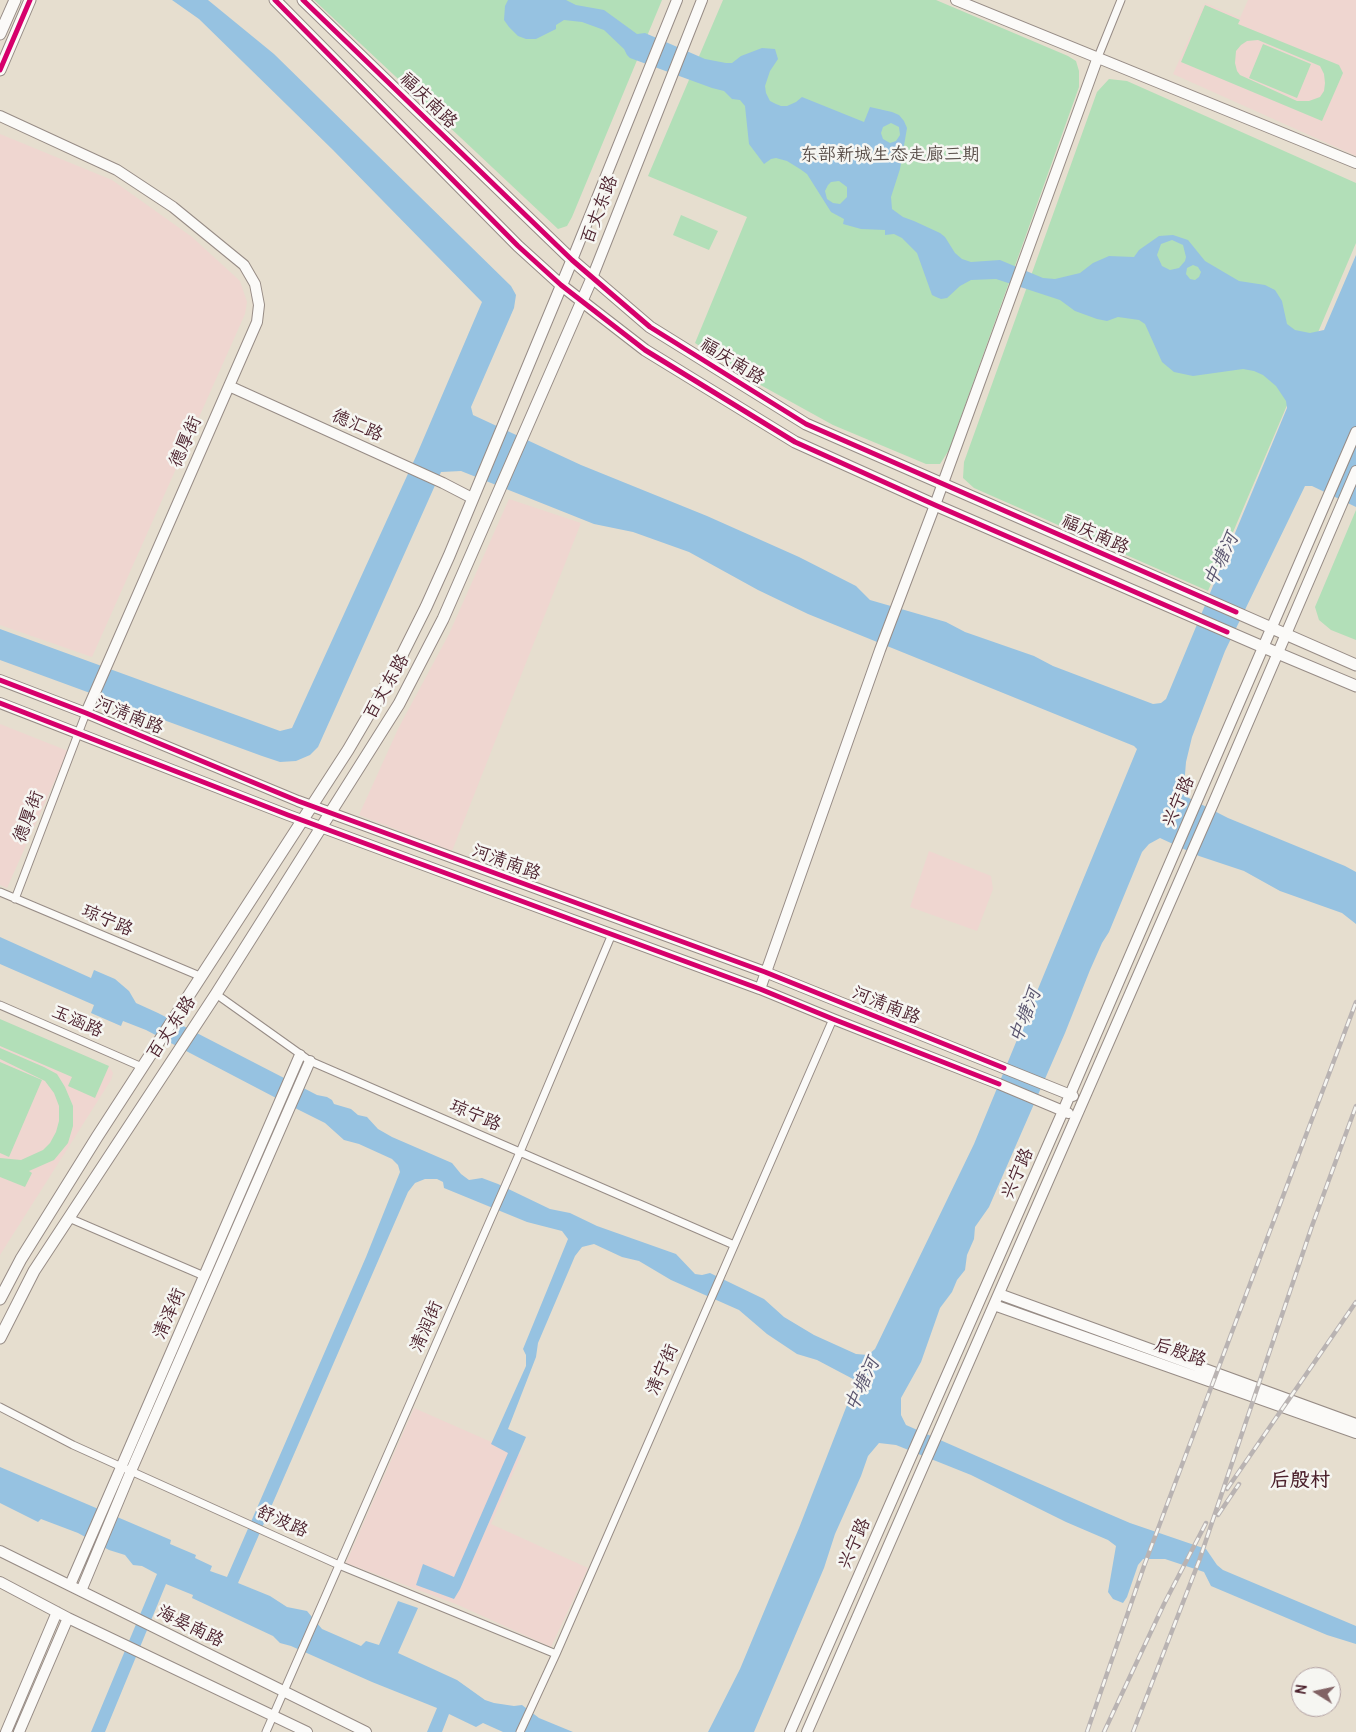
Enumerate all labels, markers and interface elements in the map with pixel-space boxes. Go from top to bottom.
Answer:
street label: 福庆南路 [395,68,461,134]
park label: 东部新城生态走廊三期 [800,144,980,166]
street label: 百丈东路 [577,173,623,247]
street label: 福庆南路 [696,334,768,390]
street label: 德汇路 [328,405,386,447]
street label: 德厚街 [165,413,207,471]
street label: 福庆南路 [1058,510,1132,560]
water label: 中塘河 [1200,529,1244,591]
street label: 百丈东路 [360,650,414,724]
street label: 河清南路 [92,693,166,739]
street label: 兴宁路 [1158,773,1200,831]
street label: 德厚街 [9,788,49,846]
street label: 河清南路 [468,841,544,885]
street label: 琼宁路 [78,901,136,941]
street label: 河清南路 [849,983,923,1029]
water label: 中塘河 [1005,985,1047,1047]
street label: 百丈东路 [143,992,201,1064]
street label: 玉涵路 [48,1001,106,1043]
street label: 琼宁路 [446,1096,504,1136]
street label: 兴宁路 [997,1145,1039,1203]
street label: 清泽街 [150,1285,190,1343]
street label: 清润街 [406,1298,448,1356]
street label: 后殷路 [1151,1334,1209,1372]
street label: 清宁街 [643,1341,683,1399]
water label: 中塘河 [841,1354,885,1416]
district label: 后殷村 [1270,1469,1330,1493]
street label: 舒波路 [253,1501,311,1543]
street label: 兴宁路 [834,1515,876,1573]
street label: 海晏南路 [153,1602,227,1652]
north arrow [1291,1667,1341,1717]
text: N [1293,1683,1311,1696]

